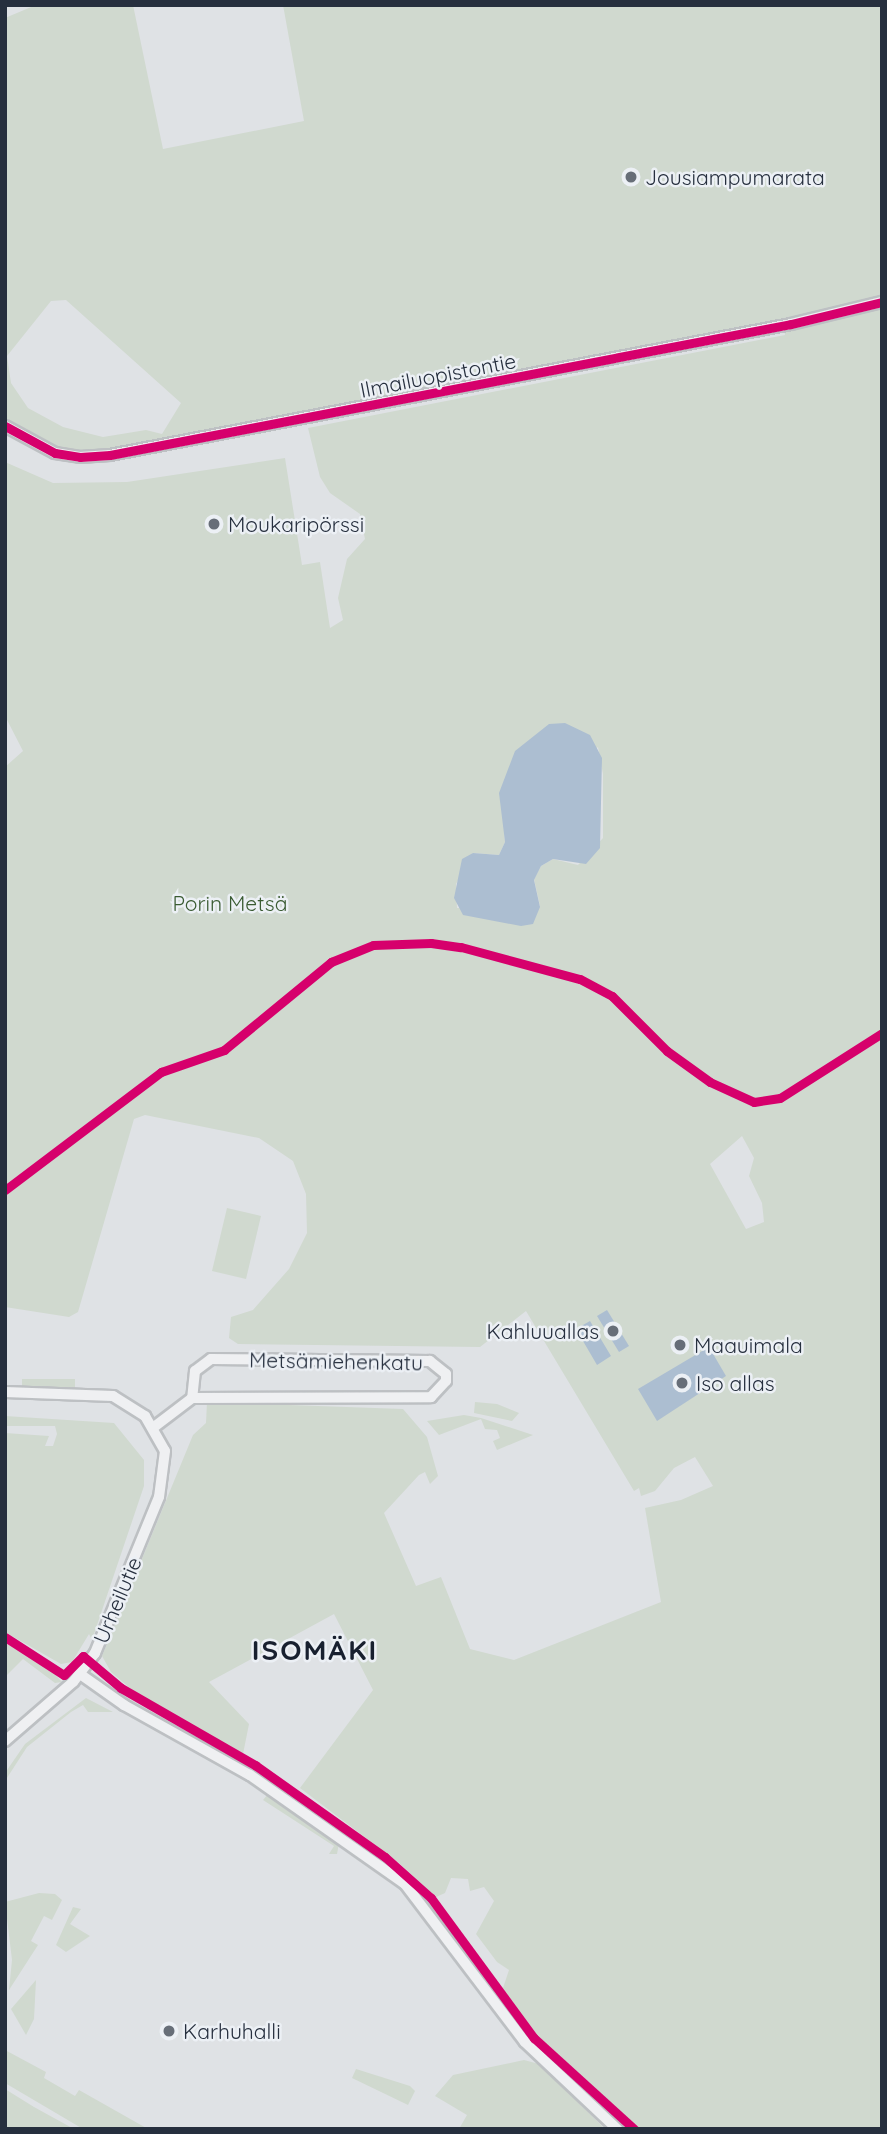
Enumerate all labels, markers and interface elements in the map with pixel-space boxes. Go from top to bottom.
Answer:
place label: Jousiampumarata [645,164,825,190]
marker: Jousiampumarata [623,169,639,185]
street label: Ilmailuopistontie [358,348,518,402]
place label: Moukaripörssi [228,511,364,537]
marker: Moukaripörssi [206,516,222,532]
park label: Porin Metsä [173,890,287,916]
place label: Kahluuallas [487,1318,599,1344]
marker: Kahluuallas [605,1323,621,1339]
place label: Maauimala [694,1332,803,1358]
marker: Maauimala [672,1337,688,1353]
street label: Metsämiehenkatu [249,1347,423,1375]
place label: Iso allas [696,1370,774,1396]
marker: Iso allas [674,1375,690,1391]
street label: Urheilutie [88,1553,146,1647]
district label: ISOMÄKI [253,1633,377,1667]
place label: Karhuhalli [183,2018,281,2044]
marker: Karhuhalli [161,2023,177,2039]

